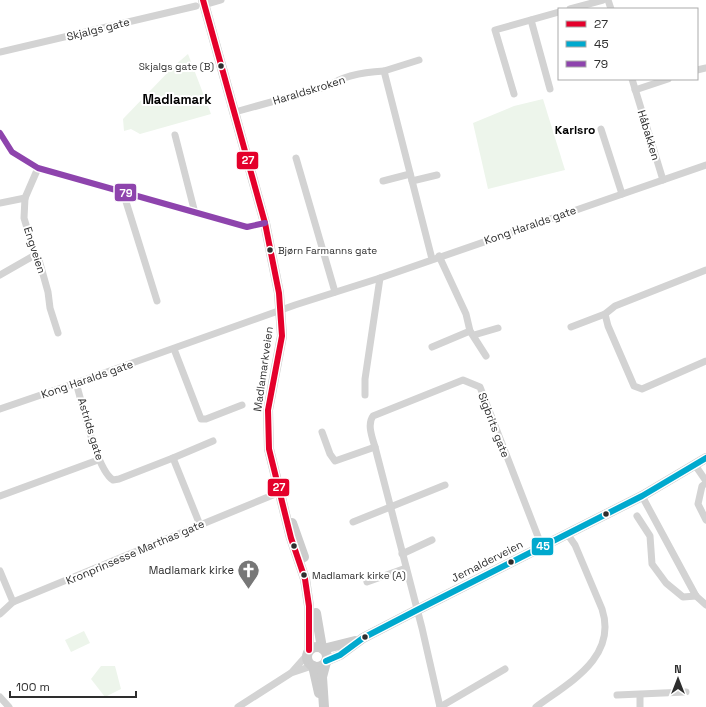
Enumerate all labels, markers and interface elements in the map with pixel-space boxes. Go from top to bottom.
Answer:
legend [558,8,698,80]
street label: Skjalgs gate [65,14,131,44]
text: 27 [594,16,608,32]
text: 45 [594,36,609,52]
text: 79 [594,56,608,72]
place label: Skjalgs gate (B) [139,60,214,73]
marker: Skjalgs gate (B) [216,61,226,71]
street label: Haraldskroken [271,72,347,108]
district label: Madlamark [142,91,212,108]
street label: Håbakken [635,108,663,162]
district label: Karlsro [555,122,595,138]
line badge: 27 [236,151,259,170]
text: 27 [242,153,254,167]
line badge: 79 [114,183,137,202]
text: 79 [120,186,133,200]
street label: Kong Haralds gate [482,203,578,247]
street label: Engveien [21,225,49,275]
place label: Bjørn Farmanns gate [278,244,377,257]
marker: Bjørn Farmanns gate [265,245,275,255]
street label: Madlamarkveien [250,326,276,412]
street label: Kong Haralds gate [39,357,135,401]
street label: Sigbrits gate [475,391,513,459]
street label: Astrids gate [75,396,107,462]
line badge: 27 [267,478,290,497]
text: 27 [273,480,285,494]
unlabelled marker [601,509,611,519]
street label: Kronprinsesse Marthas gate [64,516,206,588]
street label: Jernalderveien [449,537,525,585]
line badge: 45 [531,537,554,556]
text: 45 [536,539,550,553]
unlabelled marker [289,541,299,551]
church icon: Madlamark kirke [236,557,262,590]
unlabelled marker [506,557,516,567]
place label: Madlamark kirke [149,563,234,577]
place label: Madlamark kirke (A) [312,569,406,582]
marker: Madlamark kirke (A) [299,570,309,580]
unlabelled marker [360,632,370,642]
north arrow [658,659,698,699]
text: N [674,662,682,676]
scale bar [10,673,136,699]
text: 100 m [16,679,50,695]

